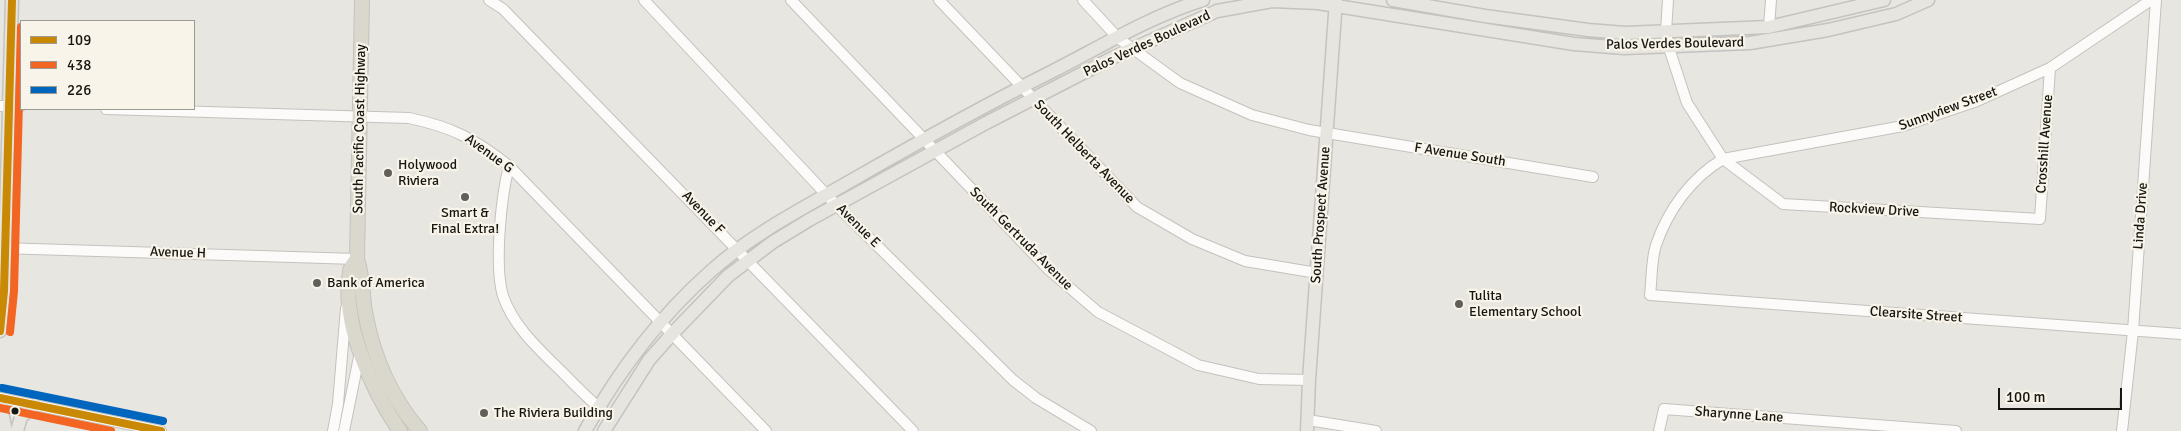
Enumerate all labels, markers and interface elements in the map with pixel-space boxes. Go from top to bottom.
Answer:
street label: Palos Verdes Boulevard [1081,7,1213,81]
legend [20,20,195,110]
text: 109 [67,31,91,49]
street label: Palos Verdes Boulevard [1606,34,1744,54]
street label: South Pacific Coast Highway [350,44,370,214]
text: 438 [67,56,91,74]
text: 226 [67,81,91,99]
street label: Sunnyview Street [1896,83,2000,135]
street label: Crosshill Avenue [2033,94,2057,194]
street label: South Helberta Avenue [1030,97,1138,207]
street label: Avenue G [461,131,517,177]
street label: F Avenue South [1413,139,1507,171]
street label: South Prospect Avenue [1308,146,1334,284]
place label: Holywood Riviera [398,157,457,190]
marker: Holywood Riviera [382,167,394,179]
street label: Linda Drive [2130,182,2152,250]
street label: South Gertruda Avenue [966,184,1076,294]
street label: Avenue F [678,188,728,238]
marker: Smart & Final Extra! [459,191,471,203]
street label: Rockview Drive [1828,199,1920,221]
street label: Avenue E [833,201,883,251]
place label: Smart & Final Extra! [431,205,499,238]
street label: Avenue H [150,244,206,262]
place label: Bank of America [327,275,425,291]
marker: Bank of America [311,277,323,289]
place label: Tulita Elementary School [1469,288,1582,321]
marker: Tulita Elementary School [1453,298,1465,310]
street label: Clearsite Street [1869,303,1963,327]
scale bar [2001,378,2125,410]
text: 100 m [2006,388,2046,406]
street label: Sharynne Lane [1694,404,1784,426]
place label: The Riviera Building [494,405,613,421]
unlabelled marker [10,406,20,416]
marker: The Riviera Building [478,407,490,419]

